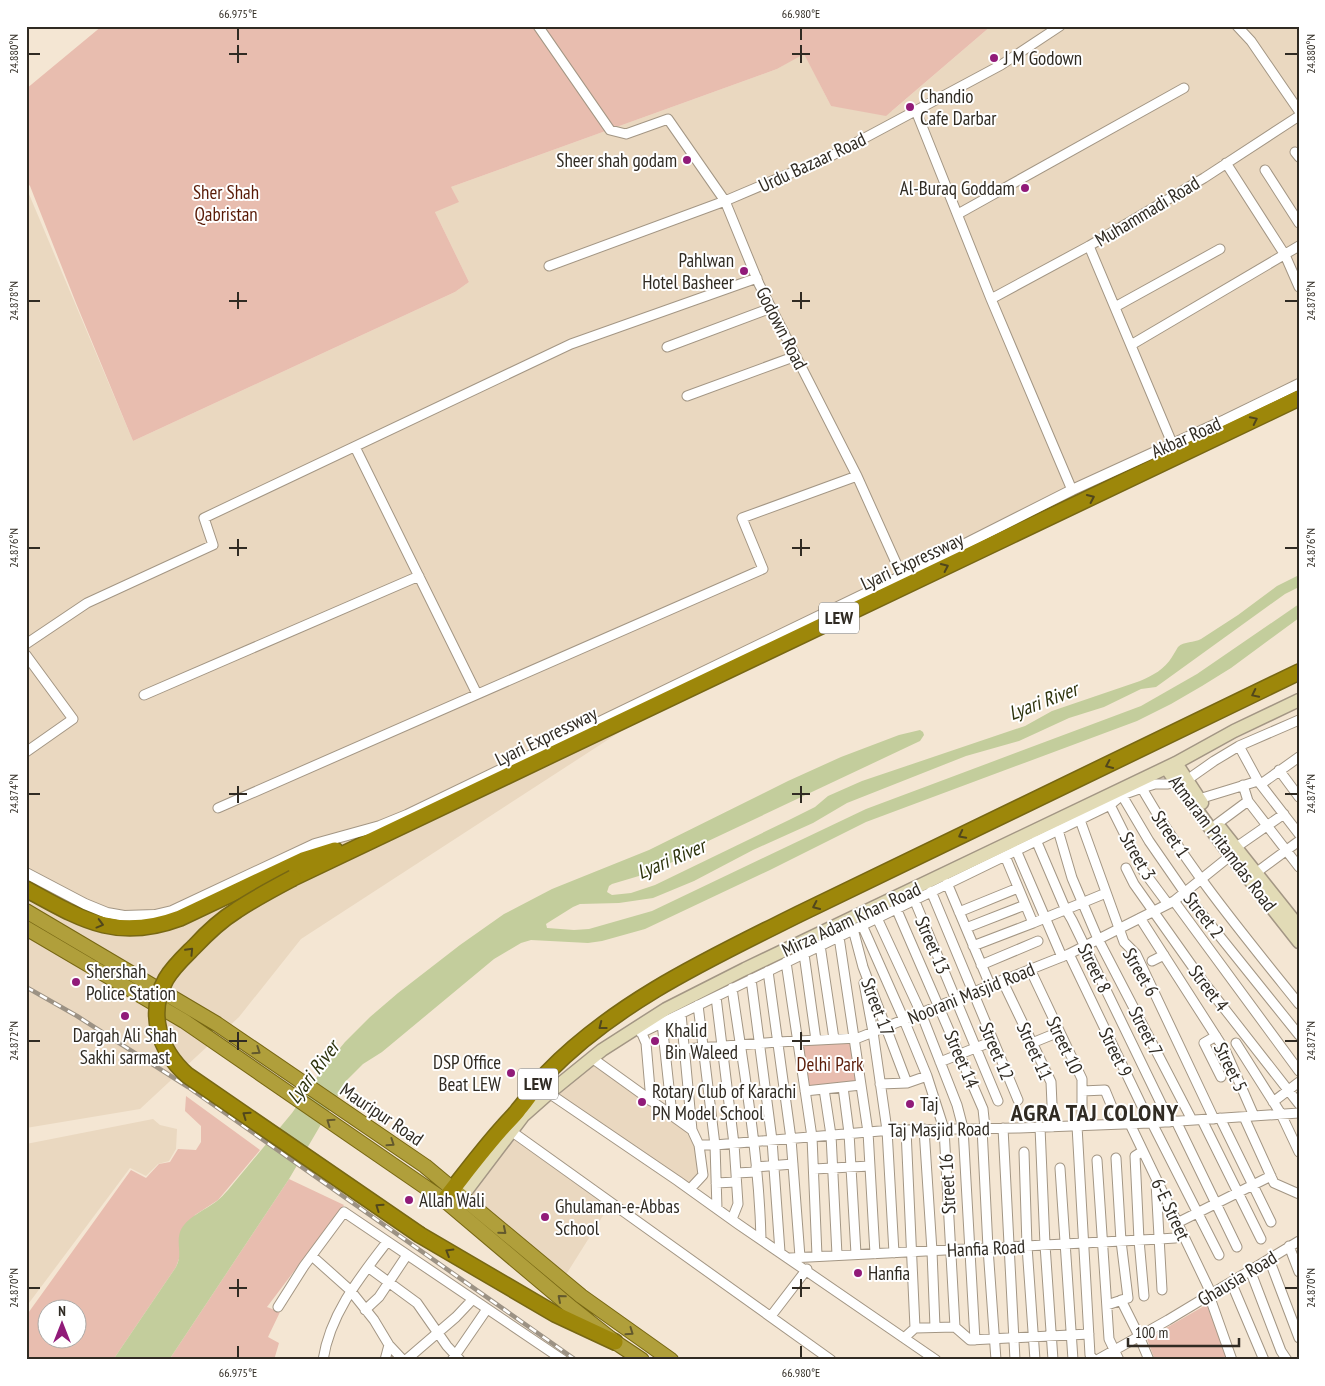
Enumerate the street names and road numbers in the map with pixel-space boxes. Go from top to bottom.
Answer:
street label: Urdu Bazaar Road [754,127,870,197]
street label: Muhammadi Road [1090,170,1204,252]
street label: Godown Road [751,283,813,373]
street label: Akbar Road [1147,411,1225,463]
street label: Lyari Expressway [857,526,968,595]
road number: LEW [819,602,859,634]
street label: Lyari Expressway [491,701,602,771]
street label: Atmaram Pritamdas Road [1164,770,1282,916]
street label: Street 1 [1147,806,1195,862]
street label: Street 3 [1115,828,1161,884]
street label: Mirza Adam Khan Road [778,876,924,962]
street label: Street 2 [1179,887,1229,943]
street label: Street 13 [910,912,956,978]
street label: Street 8 [1073,939,1117,997]
street label: Street 6 [1118,944,1164,1000]
street label: Noorani Masjid Road [904,957,1038,1029]
street label: Street 4 [1184,960,1234,1016]
street label: Street 17 [856,974,900,1040]
street label: Street 7 [1124,1002,1168,1060]
street label: Street 10 [1041,1013,1089,1077]
street label: Street 12 [974,1018,1020,1084]
street label: Street 11 [1012,1018,1058,1084]
street label: Street 9 [1094,1023,1138,1081]
street label: Street 14 [939,1026,985,1092]
street label: Street 5 [1209,1038,1253,1096]
road number: LEW [518,1068,558,1100]
street label: Mauripur Road [336,1077,428,1151]
street label: Taj Masjid Road [888,1116,990,1142]
street label: Street 16 [933,1153,961,1215]
street label: 6-E Street [1146,1174,1196,1244]
street label: Hanfia Road [946,1234,1026,1262]
street label: Ghausia Road [1193,1245,1281,1311]

